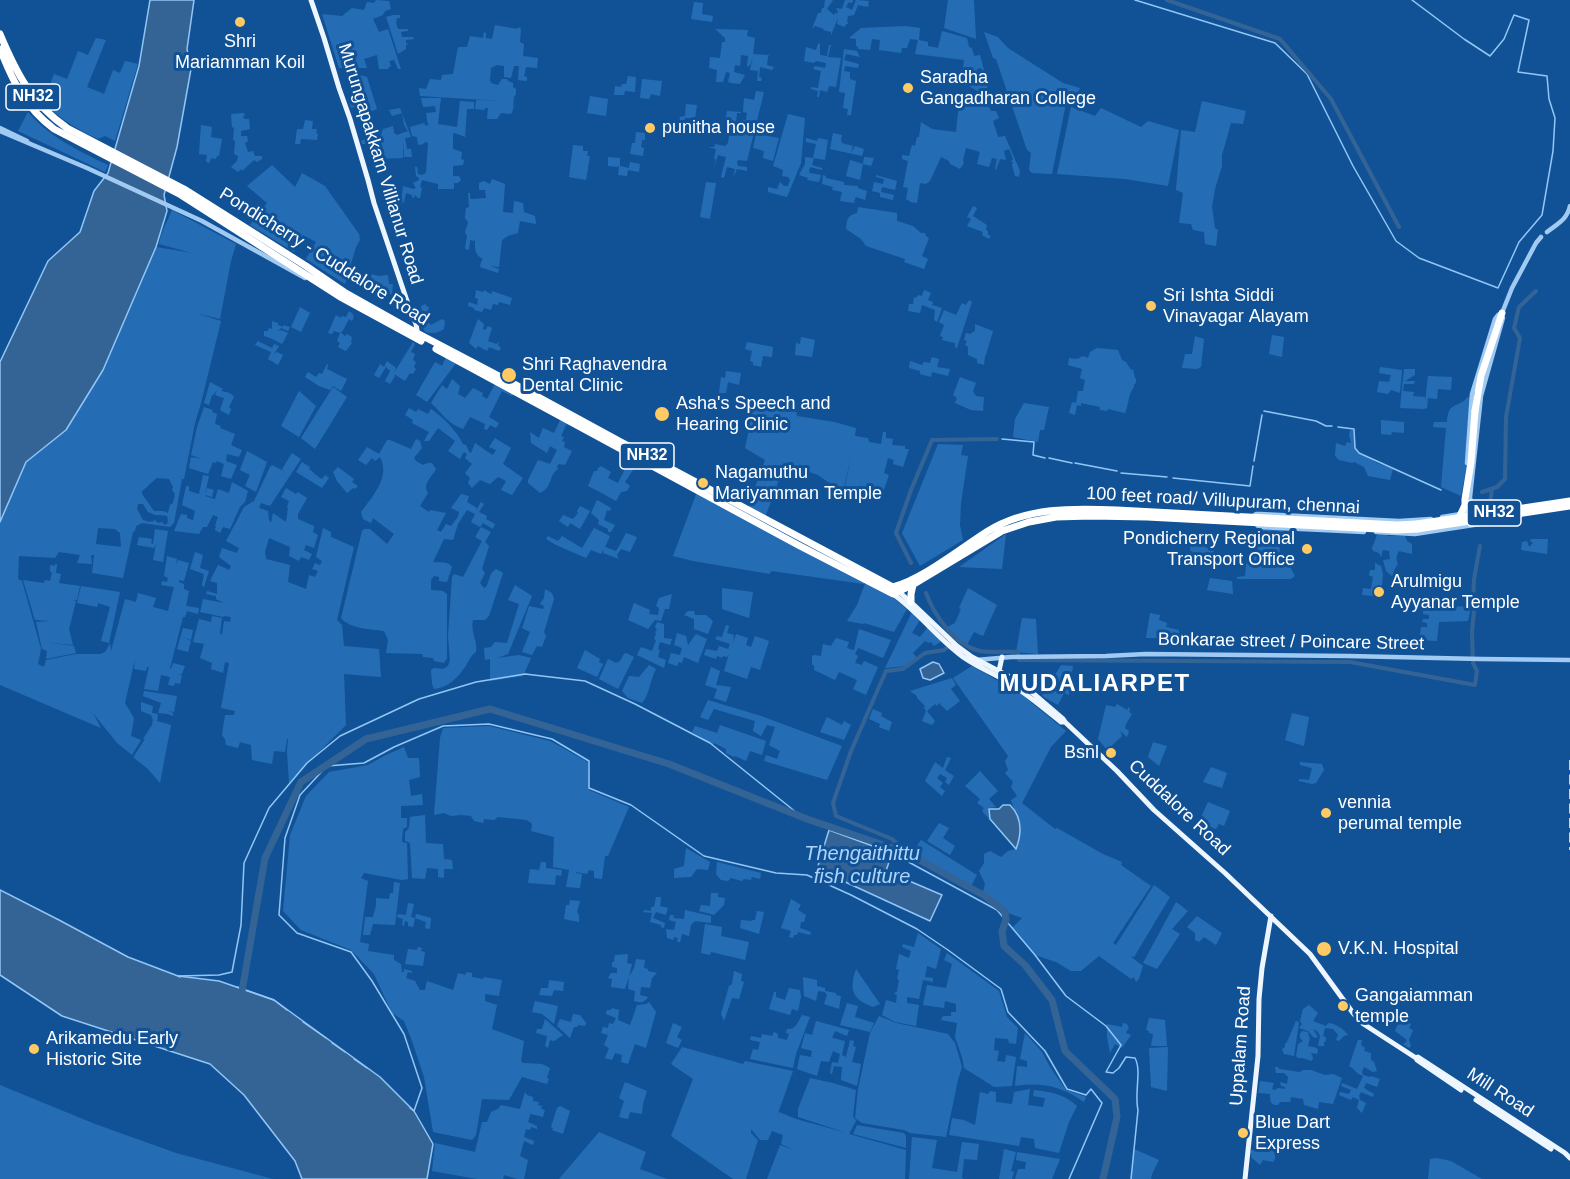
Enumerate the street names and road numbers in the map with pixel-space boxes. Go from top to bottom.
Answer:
street label: Murungapakkam Villianur Road [333,41,427,287]
road number: NH32 [6,84,60,110]
street label: Pondicherry - Cuddalore Road [215,183,433,331]
road number: NH32 [620,443,674,469]
street label: 100 feet road/ Villupuram, chennai [1086,483,1360,519]
road number: NH32 [1467,500,1521,526]
street label: Bonkarae street / Poincare Street [1158,629,1424,655]
street label: Cuddalore Road [1124,755,1234,861]
street label: Uppalam Road [1226,985,1256,1107]
street label: Mill Road [1463,1064,1537,1122]

